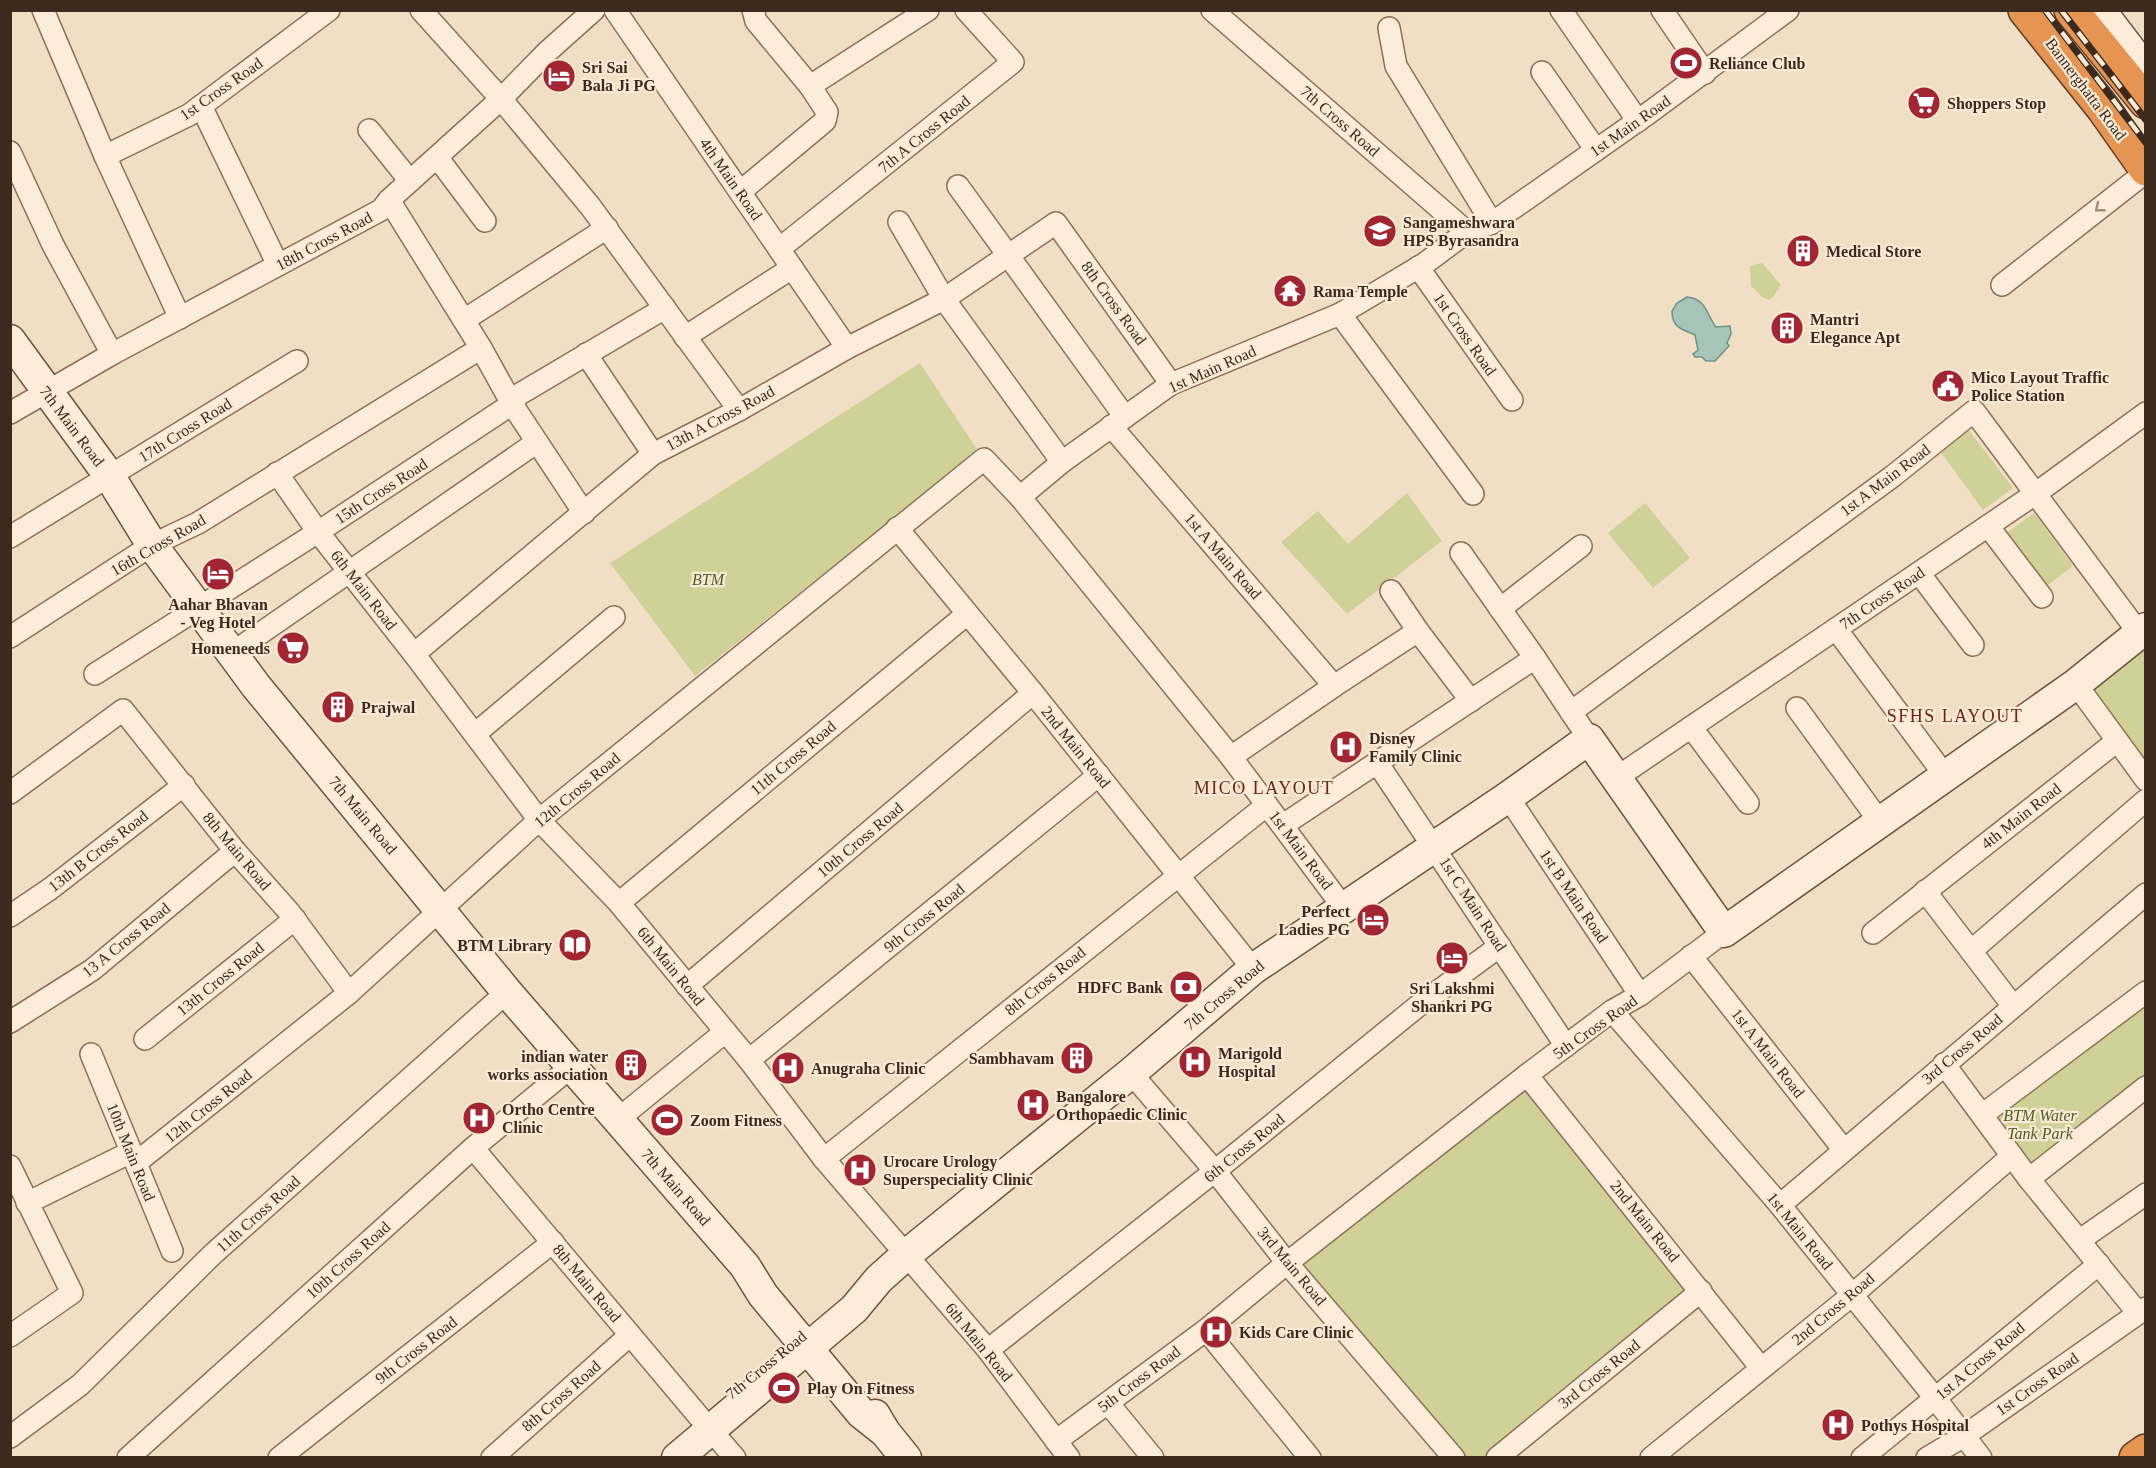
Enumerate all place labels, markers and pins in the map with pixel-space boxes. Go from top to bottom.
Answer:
sports icon: Reliance Club [1668,45,1704,81]
place label: Reliance Club [1709,55,1806,72]
hotel icon: Sri Sai Bala Ji PG [541,58,577,94]
place label: Sri Sai Bala Ji PG [582,59,656,94]
supermarket icon: Shoppers Stop [1906,85,1942,121]
place label: Shoppers Stop [1947,95,2046,113]
school or university icon: Sangameshwara HPS Byrasandra [1362,213,1398,249]
place label: Sangameshwara HPS Byrasandra [1403,214,1519,250]
building icon: Medical Store [1785,233,1821,269]
place label: Medical Store [1826,243,1921,260]
temple icon: Rama Temple [1272,273,1308,309]
place label: Rama Temple [1313,283,1408,301]
building icon: Mantri Elegance Apt [1769,310,1805,346]
place label: Mantri Elegance Apt [1810,311,1901,347]
public building icon: Mico Layout Traffic Police Station [1930,368,1966,404]
place label: Mico Layout Traffic Police Station [1971,369,2109,404]
hotel icon: Aahar Bhavan - Veg Hotel [200,556,236,592]
place label: Aahar Bhavan - Veg Hotel [168,596,268,632]
supermarket icon: Homeneeds [275,630,311,666]
place label: Homeneeds [191,640,270,657]
building icon: Prajwal [320,689,356,725]
place label: Prajwal [361,699,416,717]
hospital icon: Disney Family Clinic [1328,729,1364,765]
place label: Disney Family Clinic [1369,730,1462,766]
hotel icon: Perfect Ladies PG [1355,902,1391,938]
place label: Perfect Ladies PG [1278,903,1351,938]
library icon: BTM Library [557,927,593,963]
place label: BTM Library [457,937,552,955]
hotel icon: Sri Lakshmi Shankri PG [1434,940,1470,976]
bank icon: HDFC Bank [1168,969,1204,1005]
place label: HDFC Bank [1077,979,1163,996]
place label: Sri Lakshmi Shankri PG [1410,980,1495,1015]
building icon: Sambhavam [1059,1040,1095,1076]
hospital icon: Marigold Hospital [1177,1044,1213,1080]
place label: Marigold Hospital [1218,1045,1282,1081]
building icon: indian water works association [613,1047,649,1083]
place label: indian water works association [488,1048,608,1083]
hospital icon: Anugraha Clinic [770,1050,806,1086]
place label: Sambhavam [969,1050,1055,1067]
place label: Anugraha Clinic [811,1060,925,1078]
hospital icon: Bangalore Orthopaedic Clinic [1015,1087,1051,1123]
place label: Bangalore Orthopaedic Clinic [1056,1088,1187,1124]
hospital icon: Ortho Centre Clinic [461,1100,497,1136]
place label: Ortho Centre Clinic [502,1101,595,1136]
sports icon: Zoom Fitness [649,1102,685,1138]
place label: Zoom Fitness [690,1112,782,1129]
hospital icon: Urocare Urology Superspeciality Clinic [842,1152,878,1188]
place label: Urocare Urology Superspeciality Clinic [883,1153,1033,1189]
hospital icon: Kids Care Clinic [1198,1314,1234,1350]
place label: Kids Care Clinic [1239,1324,1353,1341]
sports icon: Play On Fitness [766,1370,802,1406]
place label: Play On Fitness [807,1380,915,1398]
hospital icon: Pothys Hospital [1820,1407,1856,1443]
place label: Pothys Hospital [1861,1417,1970,1435]

